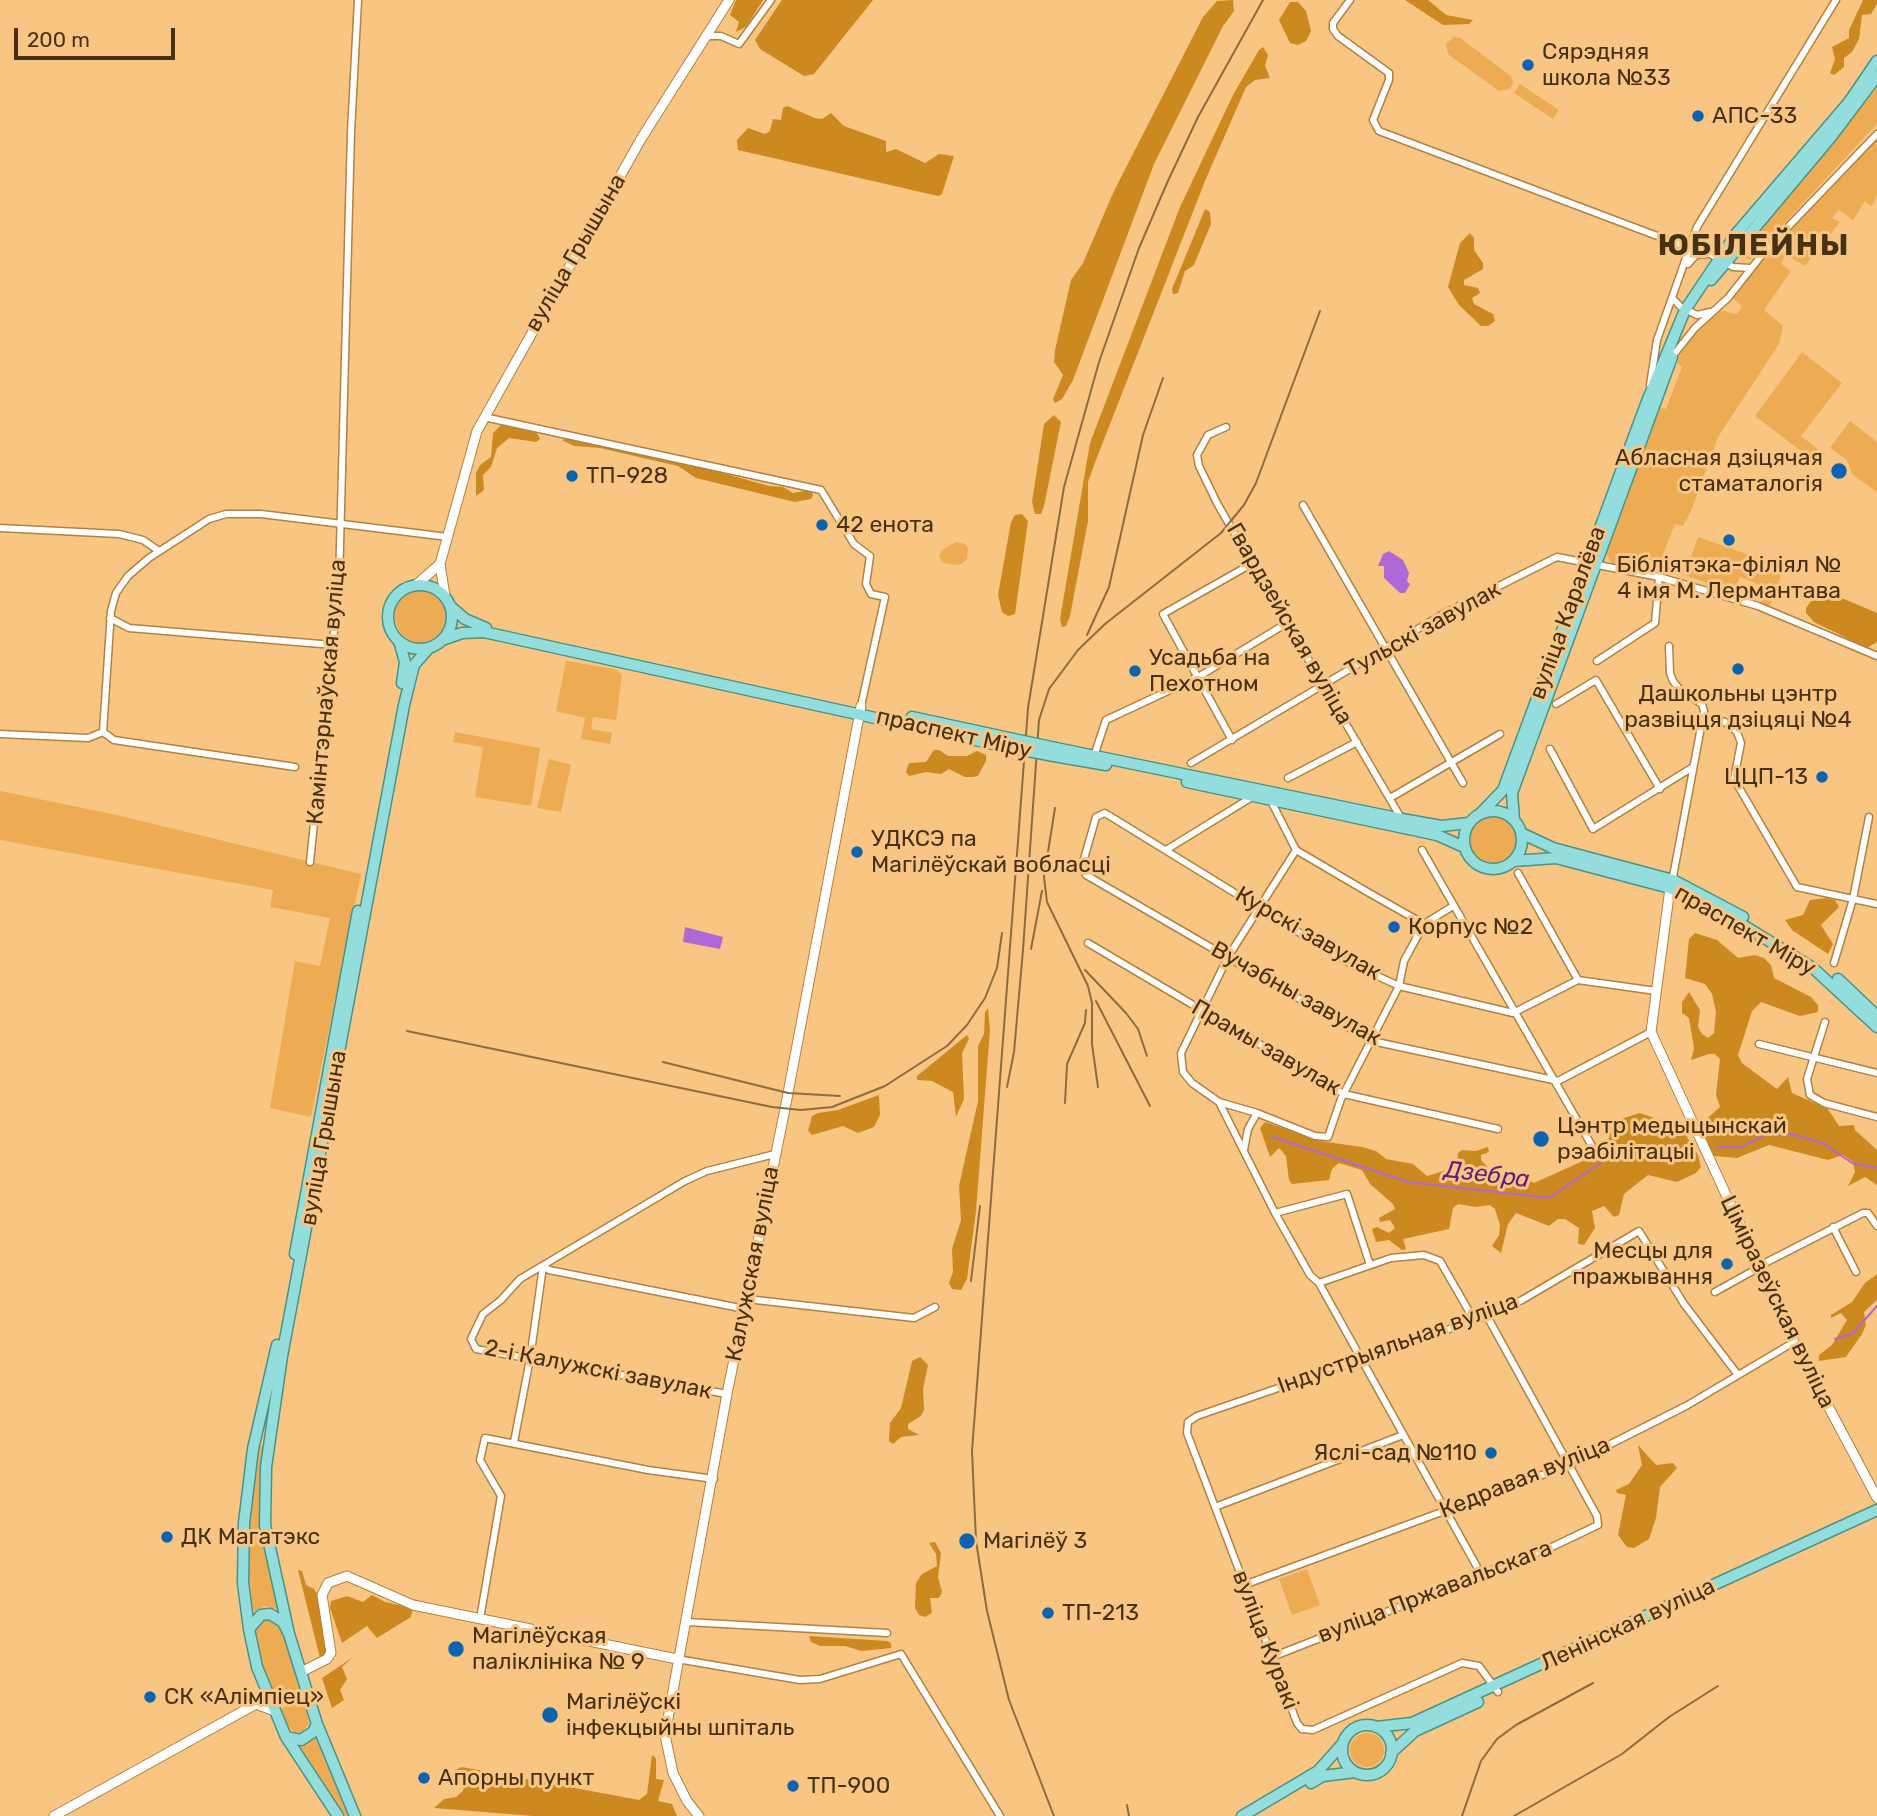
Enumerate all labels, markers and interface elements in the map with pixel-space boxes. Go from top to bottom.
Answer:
scale bar [18,14,178,58]
text: 200 m [27,27,90,52]
place label: Сярэдняя школа №33 [1542,38,1671,92]
marker: Сярэдняя школа №33 [1520,57,1536,73]
place label: АПС-33 [1712,102,1797,130]
marker: АПС-33 [1690,108,1706,124]
street label: вуліца Грышына [520,169,632,337]
district label: ЮБІЛЕЙНЫ [1659,228,1849,264]
place label: Абласная дзіцячая стаматалогія [1615,444,1823,498]
marker: Абласная дзіцячая стаматалогія [1829,461,1849,481]
place label: ТП-928 [586,462,668,490]
marker: ТП-928 [564,468,580,484]
place label: 42 енота [836,511,934,539]
marker: 42 енота [814,517,830,533]
street label: Гвардзейская вуліца [1220,518,1358,730]
street label: вуліца Каралёва [1524,523,1612,703]
marker: Бібліятэка-філіял № 4 імя М. Лермантава [1721,532,1737,548]
place label: Бібліятэка-філіял № 4 імя М. Лермантава [1617,551,1841,605]
street label: Камінтэрнаўская вуліца [302,558,352,826]
street label: Тульскі завулак [1340,576,1506,684]
place label: Усадьба на Пехотном [1149,644,1270,698]
marker: Дашкольны цэнтр развіцця дзіцяці №4 [1730,661,1746,677]
marker: Усадьба на Пехотном [1127,663,1143,679]
place label: Дашкольны цэнтр развіцця дзіцяці №4 [1624,680,1852,734]
street label: праспект Міру [874,703,1034,765]
place label: ЦЦП-13 [1724,763,1808,791]
marker: ЦЦП-13 [1814,769,1830,785]
place label: УДКСЭ па Магілёўскай вобласці [871,825,1111,879]
marker: УДКСЭ па Магілёўскай вобласці [849,844,865,860]
street label: праспект Міру [1669,879,1821,983]
street label: Курскі завулак [1230,881,1386,987]
place label: Корпус №2 [1408,913,1533,941]
marker: Корпус №2 [1386,919,1402,935]
street label: Вучэбны завулак [1206,936,1386,1052]
street label: Прамы завулак [1186,994,1346,1102]
street label: вуліца Грышына [295,1048,353,1228]
place label: Цэнтр медыцынскай рэабілітацыі [1557,1112,1787,1166]
marker: Цэнтр медыцынскай рэабілітацыі [1531,1129,1551,1149]
water label: Дзебра [1443,1156,1531,1194]
street label: Калужская вуліца [721,1164,785,1364]
street label: Ціміразеўская вуліца [1714,1191,1840,1413]
place label: Месцы для пражывання [1572,1237,1713,1291]
marker: Месцы для пражывання [1719,1256,1735,1272]
street label: Індустрыяльная вуліца [1274,1288,1522,1400]
street label: 2-і Калужскі завулак [482,1334,714,1406]
street label: Кедравая вуліца [1436,1431,1614,1525]
place label: Яслі-сад №110 [1313,1439,1477,1467]
marker: Яслі-сад №110 [1483,1445,1499,1461]
place label: ДК Магатэкс [181,1523,320,1551]
place label: Магілёў 3 [983,1527,1087,1555]
marker: ДК Магатэкс [159,1529,175,1545]
marker: Магілёў 3 [957,1531,977,1551]
street label: вуліца Пржавальскага [1314,1535,1556,1649]
street label: вуліца Куракі [1226,1567,1304,1713]
street label: Ленінская вуліца [1536,1573,1720,1677]
place label: ТП-213 [1062,1599,1139,1627]
marker: ТП-213 [1040,1605,1056,1621]
place label: Магілёўская паліклініка № 9 [472,1622,645,1676]
marker: Магілёўская паліклініка № 9 [446,1639,466,1659]
place label: СК «Алімпіец» [164,1683,324,1711]
place label: Магілёўскі інфекцыйны шпіталь [566,1688,794,1742]
marker: СК «Алімпіец» [142,1689,158,1705]
marker: Магілёўскі інфекцыйны шпіталь [540,1705,560,1725]
place label: Апорны пункт [438,1764,594,1792]
marker: Апорны пункт [416,1770,432,1786]
place label: ТП-900 [807,1772,890,1800]
marker: ТП-900 [785,1778,801,1794]

